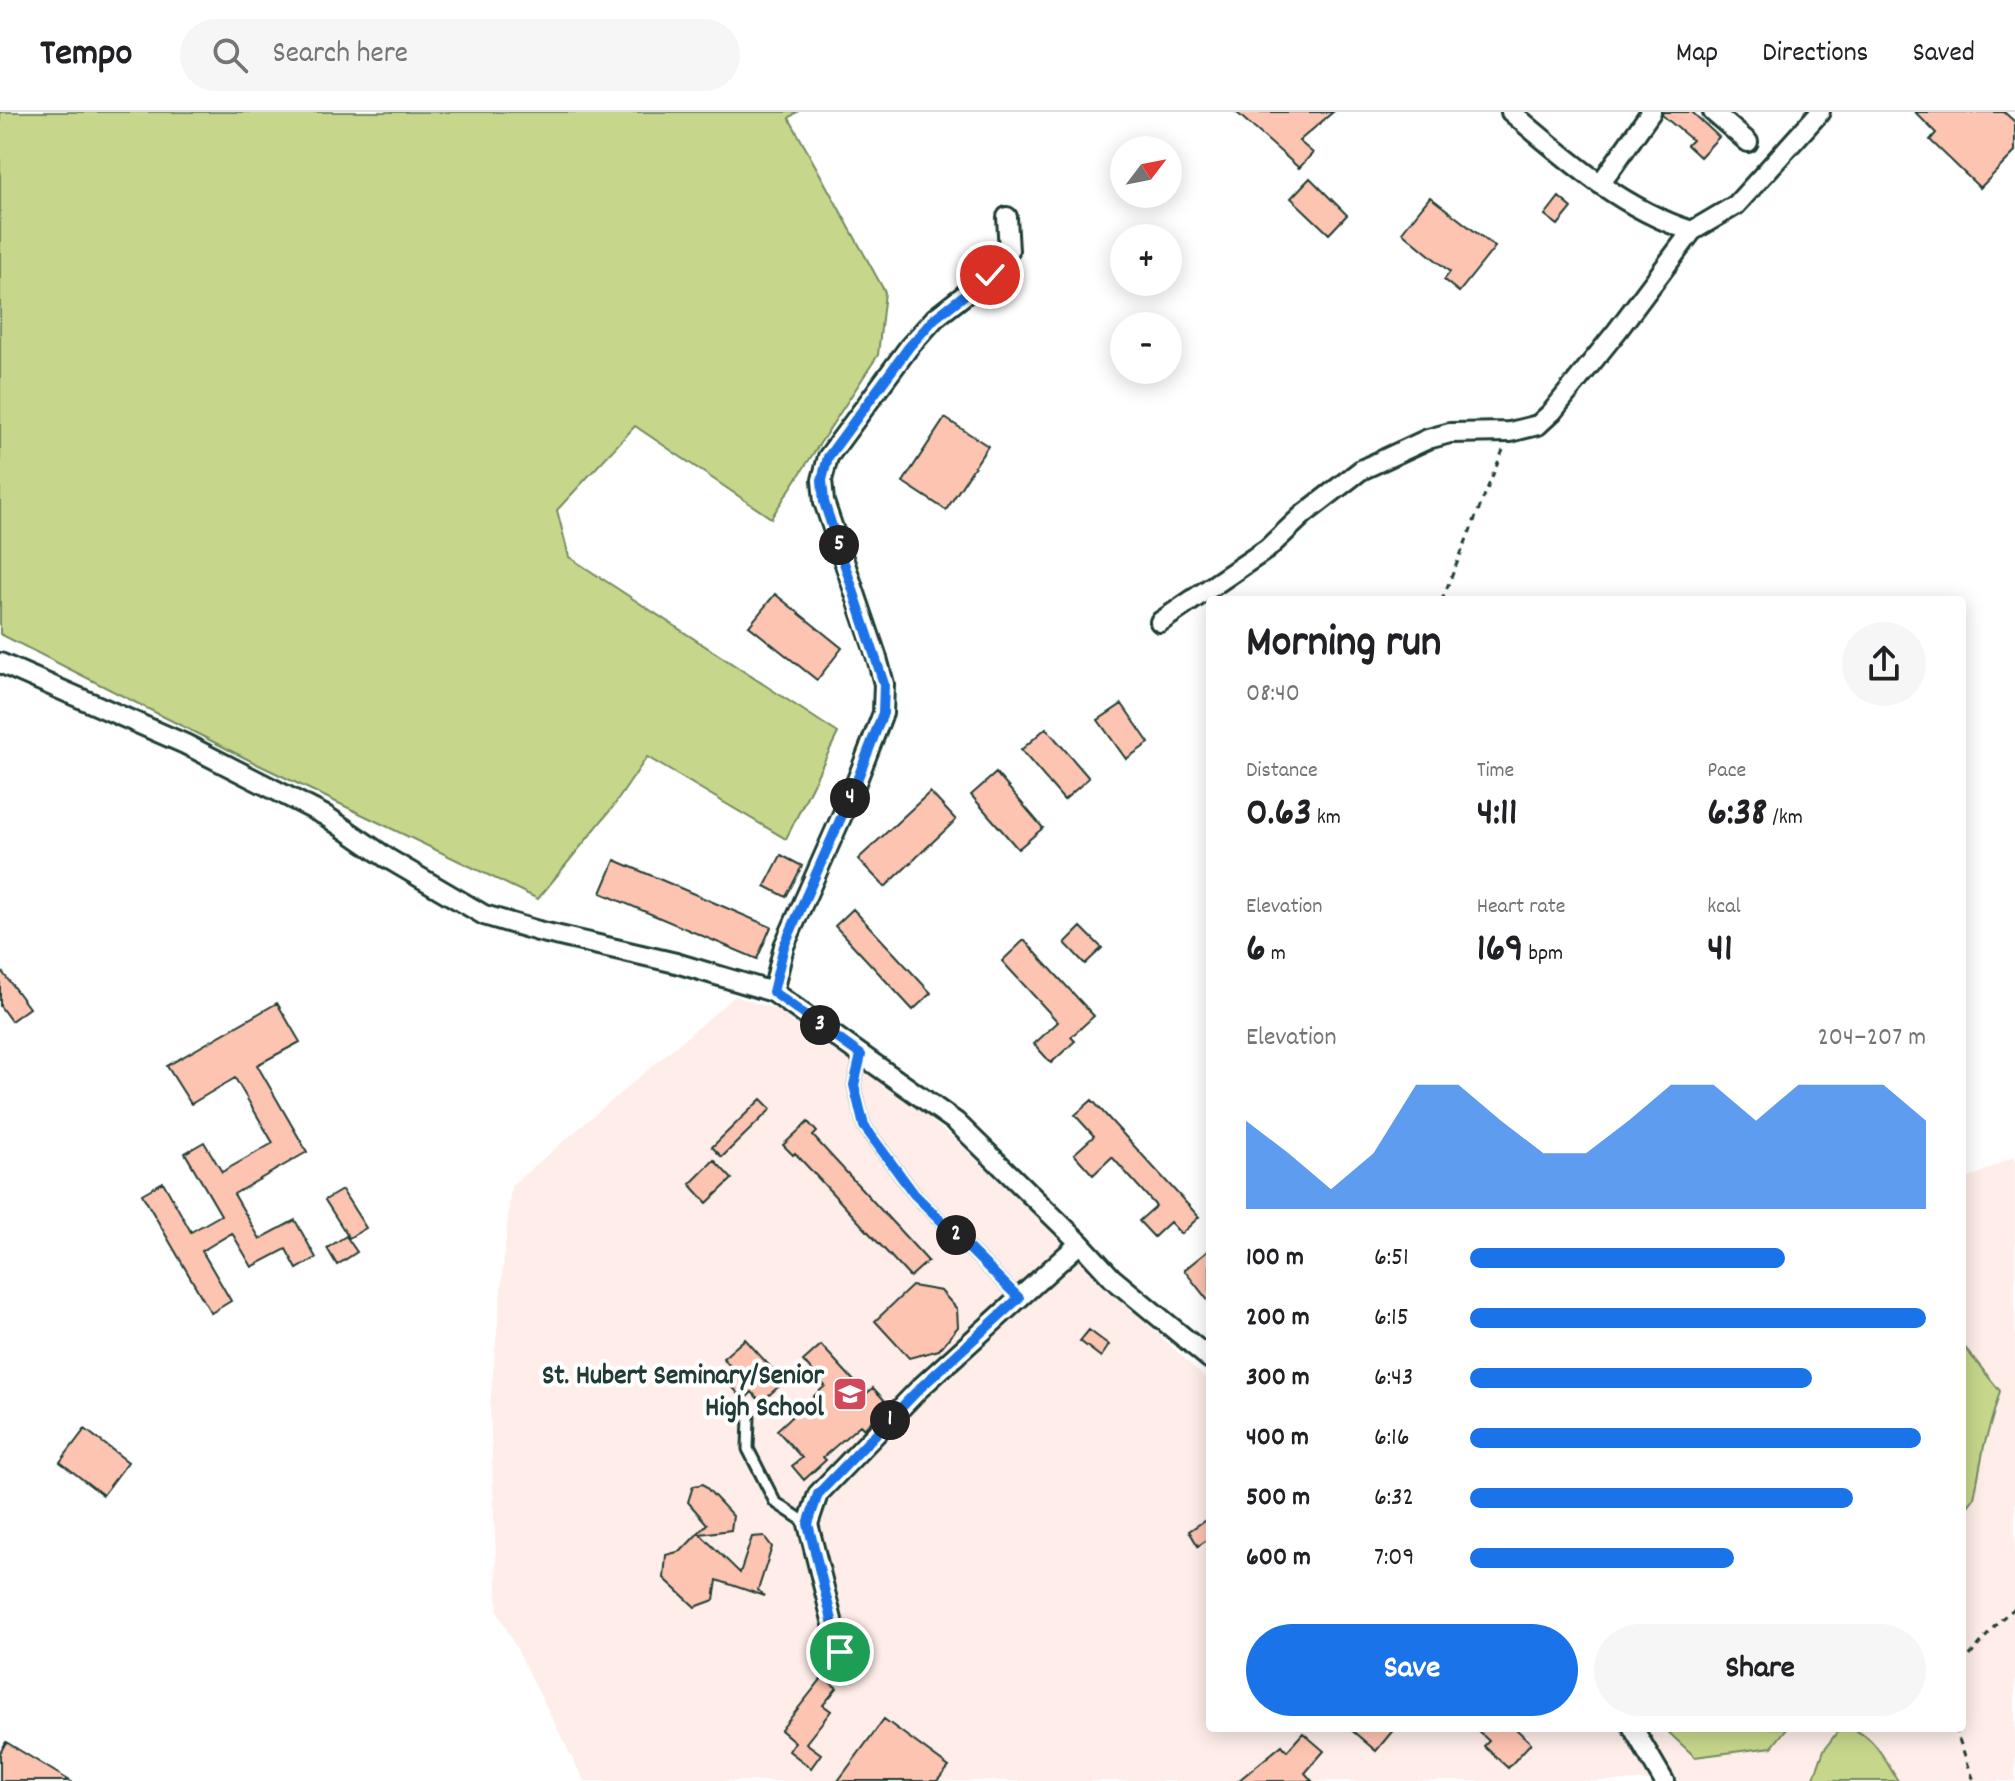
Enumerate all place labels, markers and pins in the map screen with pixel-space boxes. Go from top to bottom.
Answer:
pin [956,241,1024,309]
pin: 5 [819,525,859,565]
pin: 4 [830,778,870,818]
pin: 3 [800,1005,840,1045]
pin: 2 [936,1215,976,1255]
place label: St. Hubert Seminary/Senior High School [542,1358,825,1430]
school or university icon: St. Hubert Seminary/Senior High School [831,1375,869,1413]
pin: 1 [870,1400,910,1440]
pin [806,1618,874,1686]

